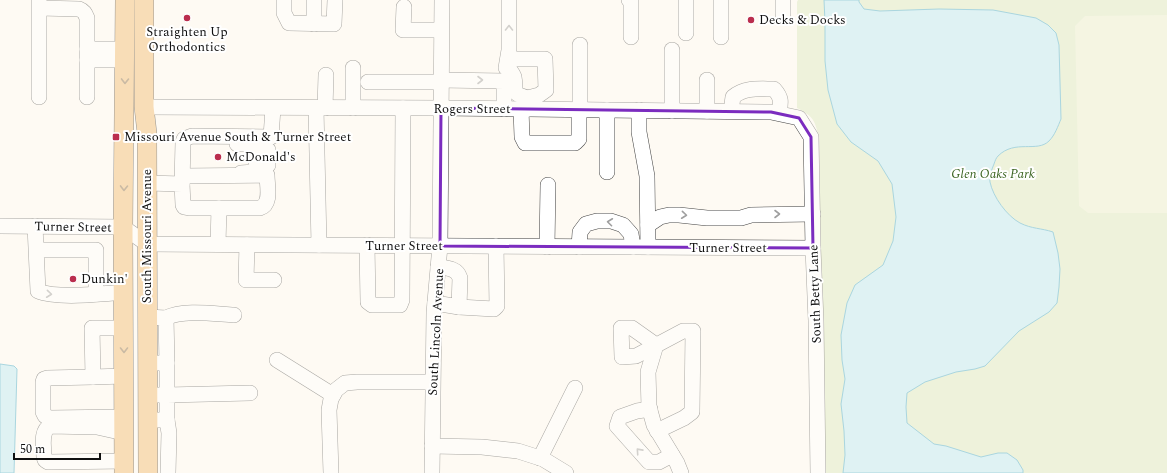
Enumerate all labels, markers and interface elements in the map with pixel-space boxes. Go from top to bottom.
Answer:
place label: Decks & Docks [759,10,846,30]
marker: Straighten Up Orthodontics [182,13,192,23]
marker: Decks & Docks [746,15,756,25]
place label: Straighten Up Orthodontics [146,22,228,57]
one-way arrow [505,25,513,31]
one-way arrow [477,76,483,84]
one-way arrow [121,78,129,84]
street label: Rogers Street [433,99,511,119]
place label: Missouri Avenue South & Turner Street [124,127,352,147]
marker: Missouri Avenue South & Turner Street [111,132,121,142]
place label: McDonald's [226,147,296,167]
marker: McDonald's [213,152,223,162]
park label: Glen Oaks Park [951,164,1035,184]
street label: South Missouri Avenue [137,169,157,303]
one-way arrow [120,185,128,191]
one-way arrow [774,210,780,219]
one-way arrow [681,211,687,220]
street label: Turner Street [34,216,112,238]
one-way arrow [607,218,613,227]
street label: Turner Street [365,236,443,256]
street label: Turner Street [689,238,767,258]
street label: South Betty Lane [803,244,827,344]
street label: South Lincoln Avenue [423,268,449,396]
place label: Dunkin' [81,269,128,289]
marker: Dunkin' [68,274,78,284]
one-way arrow [46,289,53,298]
one-way arrow [120,347,128,353]
scale bar [14,435,100,461]
text: 50 m [20,440,45,459]
one-way arrow [637,448,644,456]

